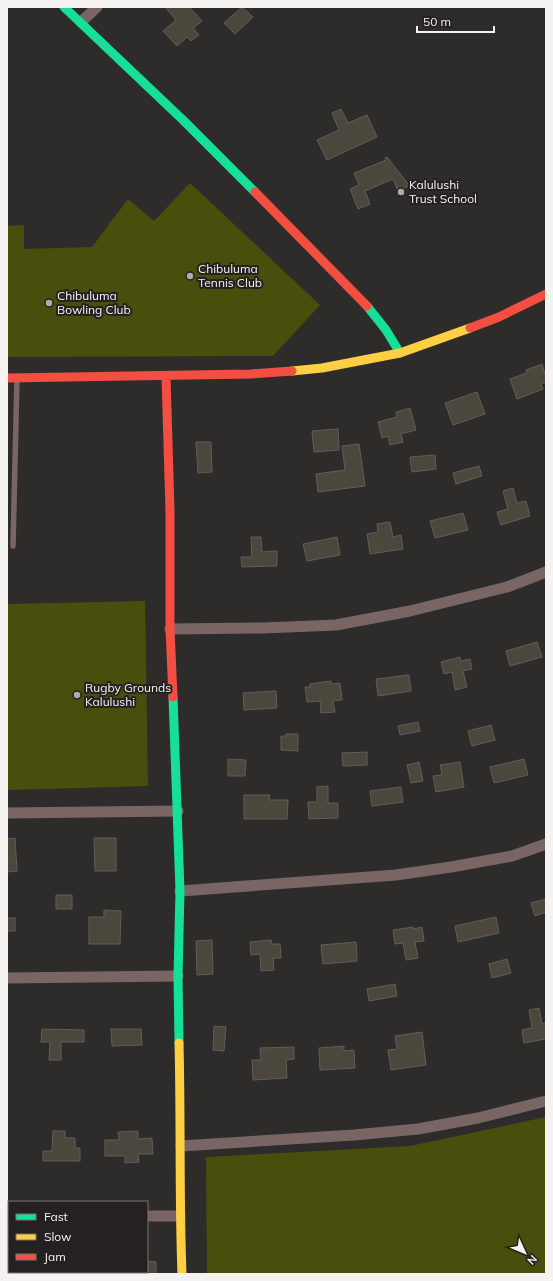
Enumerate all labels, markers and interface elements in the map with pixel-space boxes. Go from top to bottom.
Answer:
scale bar [417,8,494,34]
text: 50 m [423,14,451,29]
place label: Kalulushi Trust School [409,177,477,206]
marker: Kalulushi Trust School [396,187,406,197]
place label: Chibuluma Tennis Club [198,261,262,290]
marker: Chibuluma Tennis Club [185,271,195,281]
place label: Chibuluma Bowling Club [57,288,131,317]
marker: Chibuluma Bowling Club [44,298,54,308]
place label: Rugby Grounds Kalulushi [85,680,171,709]
marker: Rugby Grounds Kalulushi [72,690,82,700]
legend [8,1201,148,1273]
text: Fast [44,1209,68,1224]
text: Slow [44,1229,72,1244]
north arrow [505,1233,545,1273]
text: Jam [44,1249,66,1264]
text: N [524,1252,540,1268]

